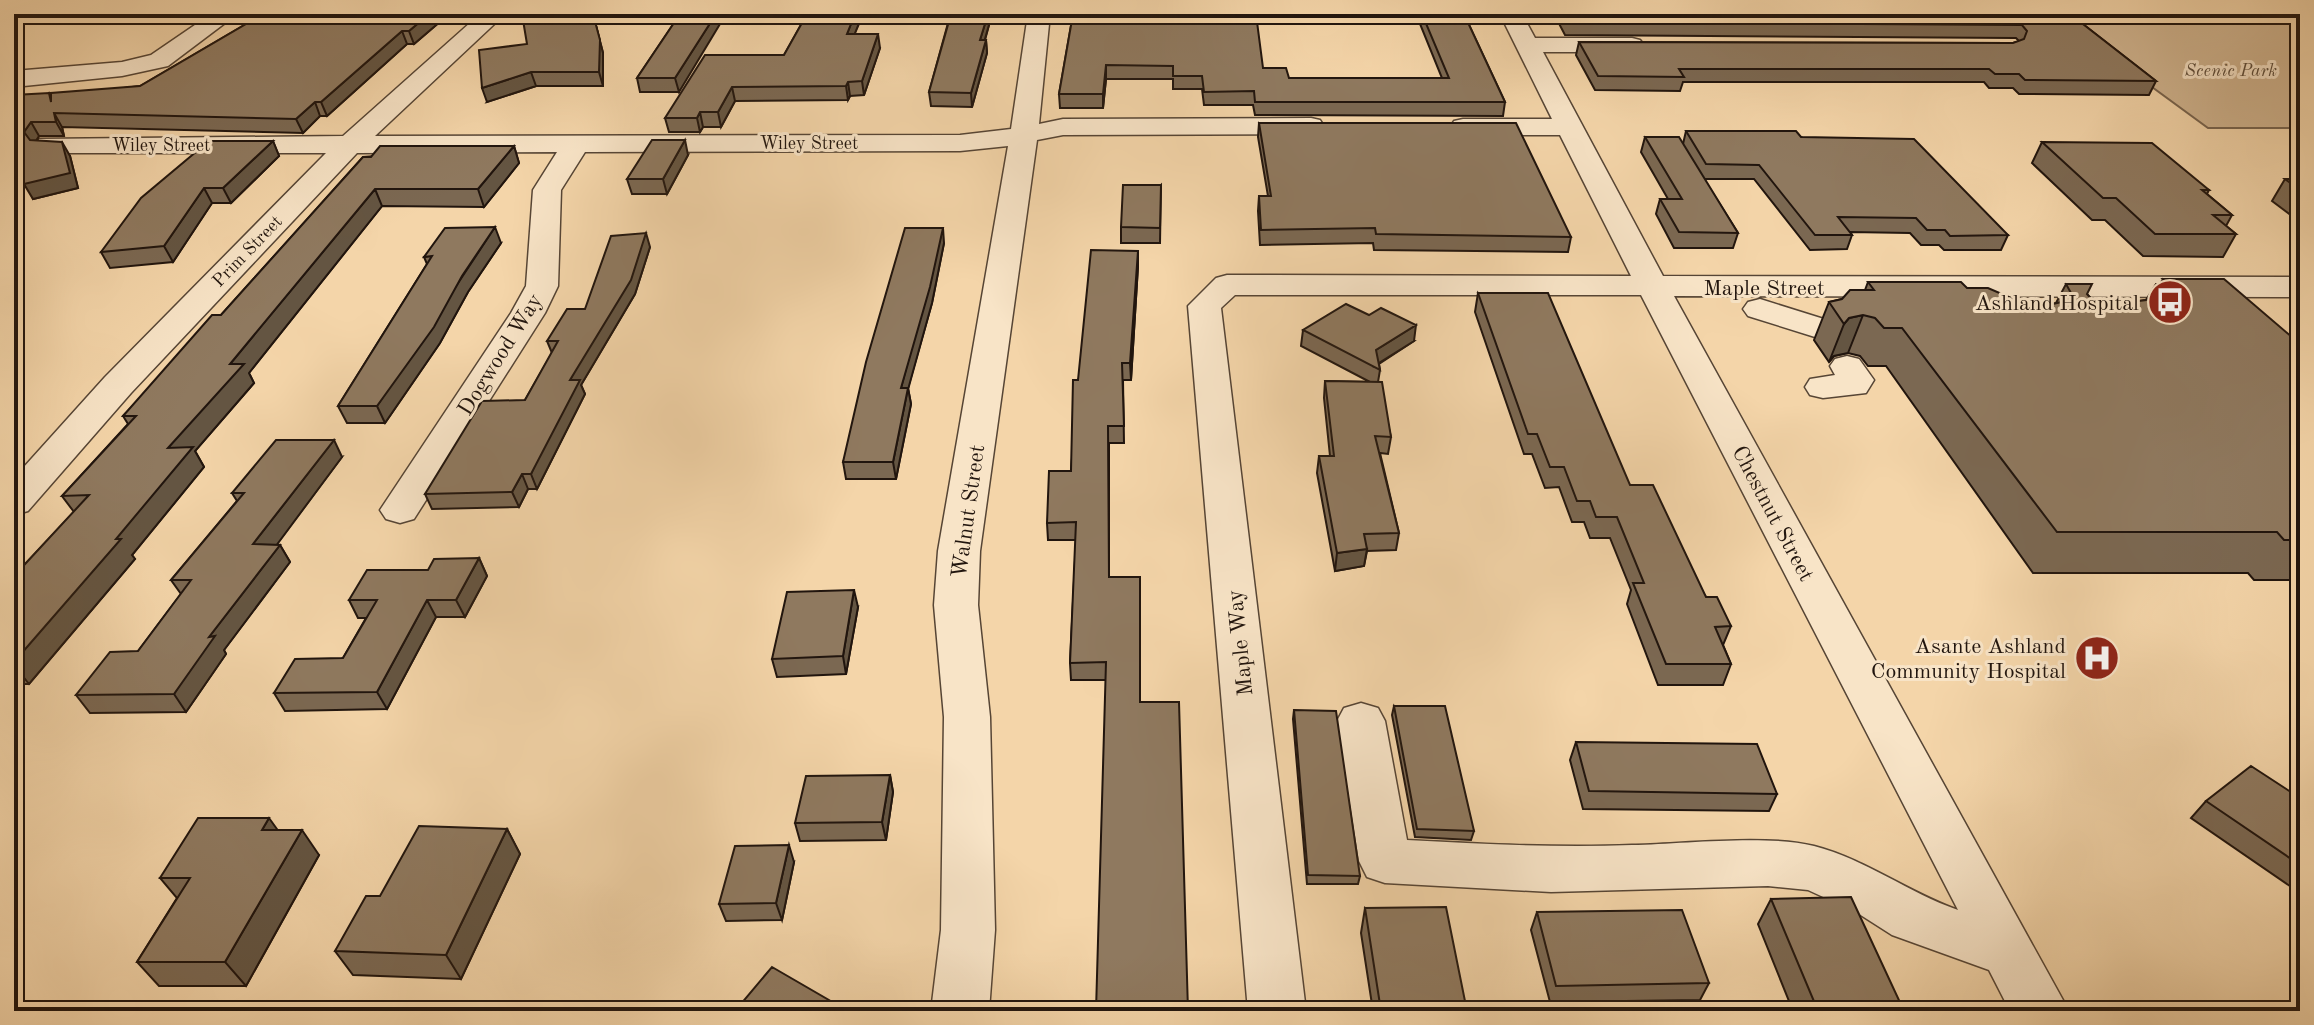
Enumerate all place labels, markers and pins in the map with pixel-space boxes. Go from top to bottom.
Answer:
bus stop icon: Ashland Hospital [2146,278,2194,326]
place label: Ashland Hospital [1975,293,2139,315]
hospital icon: Asante Ashland Community Hospital [2073,634,2121,682]
place label: Asante Ashland Community Hospital [1871,636,2066,683]

